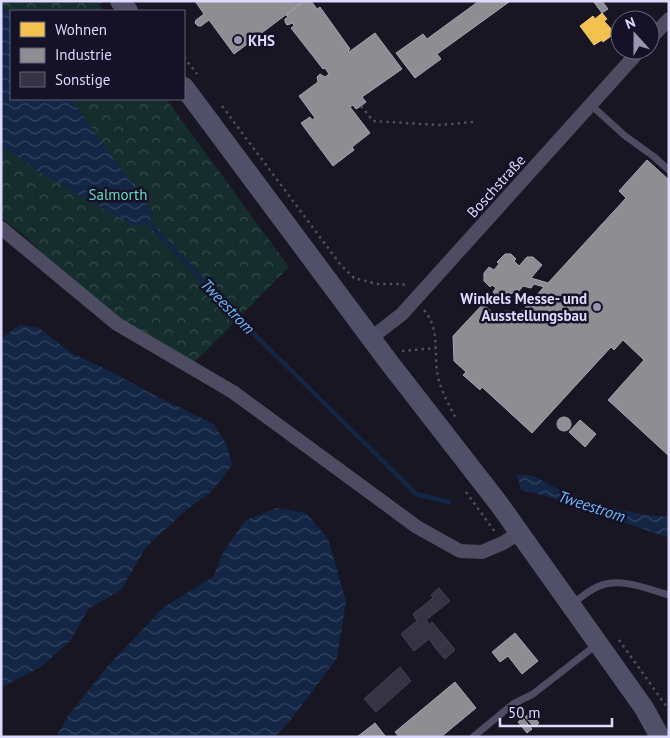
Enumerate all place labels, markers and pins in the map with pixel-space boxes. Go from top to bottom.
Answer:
place label: KHS [248,31,275,50]
marker: KHS [232,34,244,46]
place label: Winkels Messe- und Ausstellungsbau [460,289,587,325]
marker: Winkels Messe- und Ausstellungsbau [591,301,603,313]

